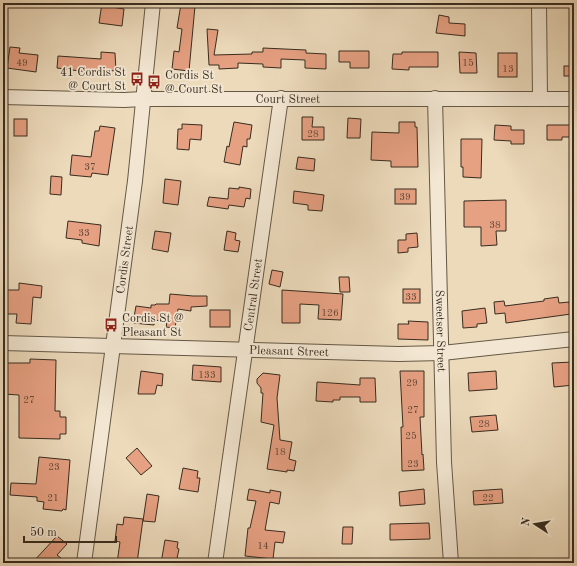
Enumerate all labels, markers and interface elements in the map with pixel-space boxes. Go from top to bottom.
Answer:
house number: 49 [16,58,28,68]
house number: 15 [462,58,474,68]
house number: 13 [502,64,514,74]
place label: 41 Cordis St @ Court St [60,67,126,93]
place label: Cordis St @ Court St [165,70,223,96]
bus stop icon: 41 Cordis St @ Court St [129,71,145,87]
bus stop icon: Cordis St @ Court St [146,74,162,90]
street label: Court Street [256,94,320,106]
house number: 28 [307,129,319,139]
house number: 37 [84,162,96,172]
house number: 39 [399,192,411,202]
house number: 38 [489,220,501,230]
street label: Cordis Street [115,225,136,295]
house number: 33 [78,228,90,238]
street label: Central Street [243,258,265,332]
street label: Sweetser Street [433,290,447,372]
house number: 33 [405,292,417,302]
house number: 126 [321,308,339,318]
place label: Cordis St @ Pleasant St [122,313,184,339]
bus stop icon: Cordis St @ Pleasant St [103,317,119,333]
street label: Pleasant Street [249,345,329,359]
house number: 133 [198,370,216,380]
house number: 29 [406,378,418,388]
house number: 27 [23,395,35,405]
house number: 27 [407,405,419,415]
house number: 28 [478,419,490,429]
house number: 25 [405,431,417,441]
house number: 18 [274,447,286,457]
house number: 23 [407,459,419,469]
house number: 23 [48,462,60,472]
house number: 21 [47,493,59,503]
house number: 22 [482,493,494,503]
north arrow [515,504,555,544]
text: N [520,516,533,527]
scale bar [24,518,116,544]
text: 50 m [30,526,57,539]
house number: 14 [257,541,269,551]

